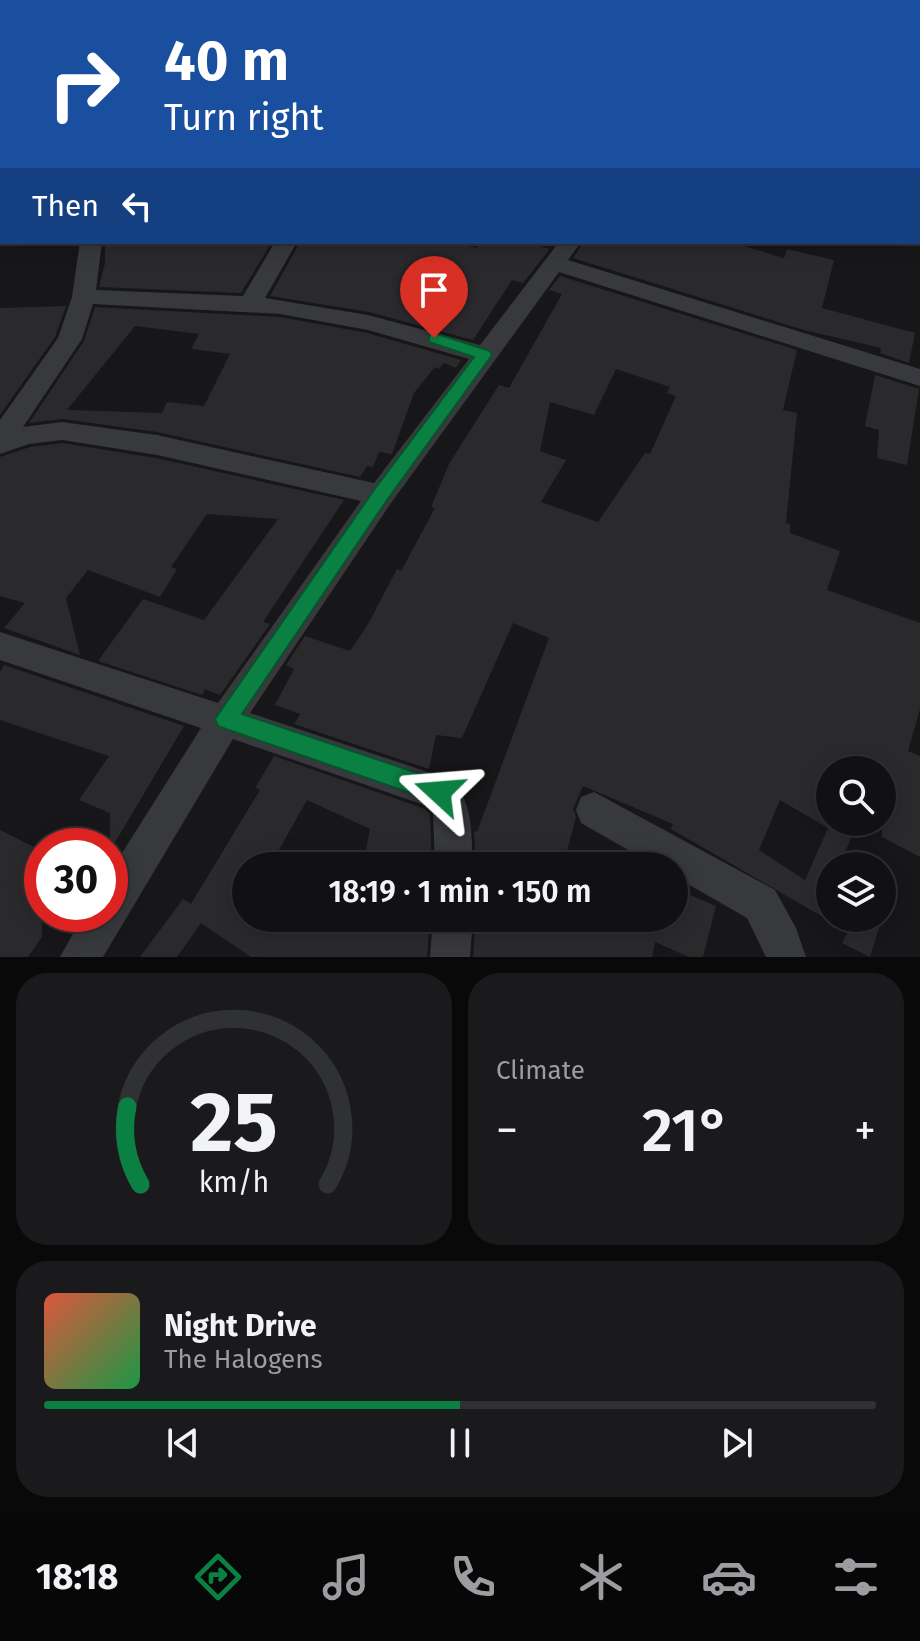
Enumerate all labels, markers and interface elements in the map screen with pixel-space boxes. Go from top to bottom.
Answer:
text: 40 m [164,28,289,95]
icon: right [32,32,136,136]
text: Turn right [164,96,324,140]
icon: left [115,184,159,228]
text: Then [32,188,99,224]
pin [400,256,468,338]
icon: arrive [412,268,456,312]
position arrow [397,750,481,834]
map controls [816,756,896,932]
button: search [816,756,896,836]
speed limit sign: 30 [24,828,128,932]
button: layers [816,852,896,932]
text: 18:19 · 1 min · 150 m [329,874,591,910]
text: Climate [496,1055,585,1086]
text: 25 [190,1073,278,1173]
text: 21° [642,1095,730,1167]
text: − [496,1104,518,1157]
text: + [854,1104,876,1157]
text: km/h [199,1165,269,1200]
text: Night Drive [164,1308,317,1344]
text: The Halogens [164,1344,323,1375]
icon: previous [161,1421,205,1465]
icon: pause [438,1421,482,1465]
icon: next [715,1421,759,1465]
icon: directions [190,1549,246,1605]
icon: music [318,1549,374,1605]
icon: phone [445,1549,501,1605]
icon: climate [573,1549,629,1605]
icon: car [701,1549,757,1605]
icon: filters [828,1549,884,1605]
text: 18:18 [36,1555,118,1599]

